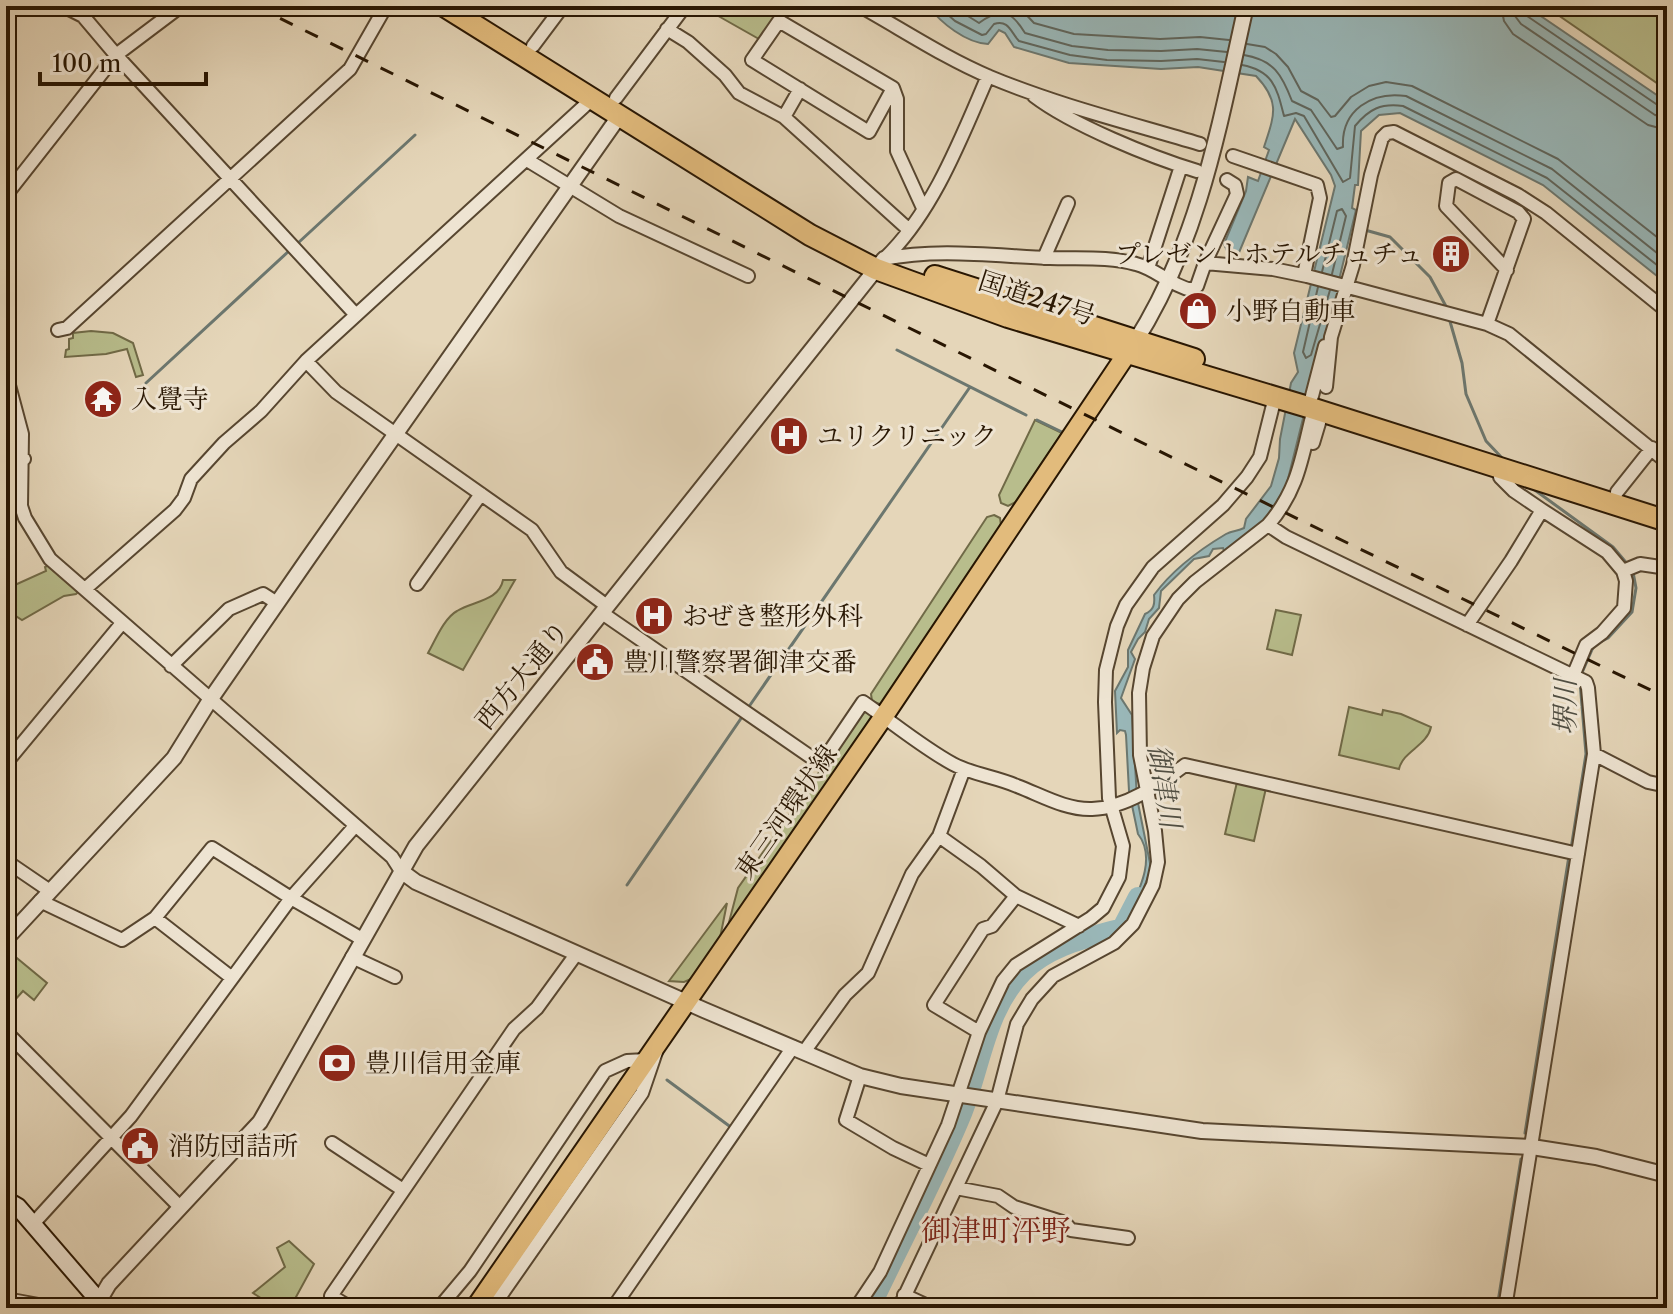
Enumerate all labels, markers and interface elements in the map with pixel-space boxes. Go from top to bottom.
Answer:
scale bar [40,36,206,86]
text: 100 m [52,49,121,78]
building icon: プレゼントホテルチュチュ [1430,233,1472,275]
place label: プレゼントホテルチュチュ [1115,238,1423,270]
street label: 国道247号 [975,264,1099,332]
shop icon: 小野自動車 [1177,290,1219,332]
place label: 小野自動車 [1226,295,1356,327]
temple icon: 入覺寺 [82,378,124,420]
place label: 入覺寺 [131,383,209,415]
hospital icon: ユリクリニック [768,415,810,457]
place label: ユリクリニック [817,420,997,452]
hospital icon: おぜき整形外科 [633,595,675,637]
place label: おぜき整形外科 [682,600,863,632]
street label: 西方大通り [469,614,575,736]
public building icon: 豊川警察署御津交番 [574,641,616,683]
place label: 豊川警察署御津交番 [623,646,857,678]
water label: 堺川 [1548,676,1582,735]
street label: 東三河環状線 [728,739,844,885]
water label: 御津川 [1142,742,1189,833]
bank icon: 豊川信用金庫 [316,1042,358,1084]
place label: 豊川信用金庫 [365,1047,521,1079]
public building icon: 消防団詰所 [119,1125,161,1167]
place label: 消防団詰所 [168,1130,298,1162]
district label: 御津町泙野 [921,1212,1071,1249]

